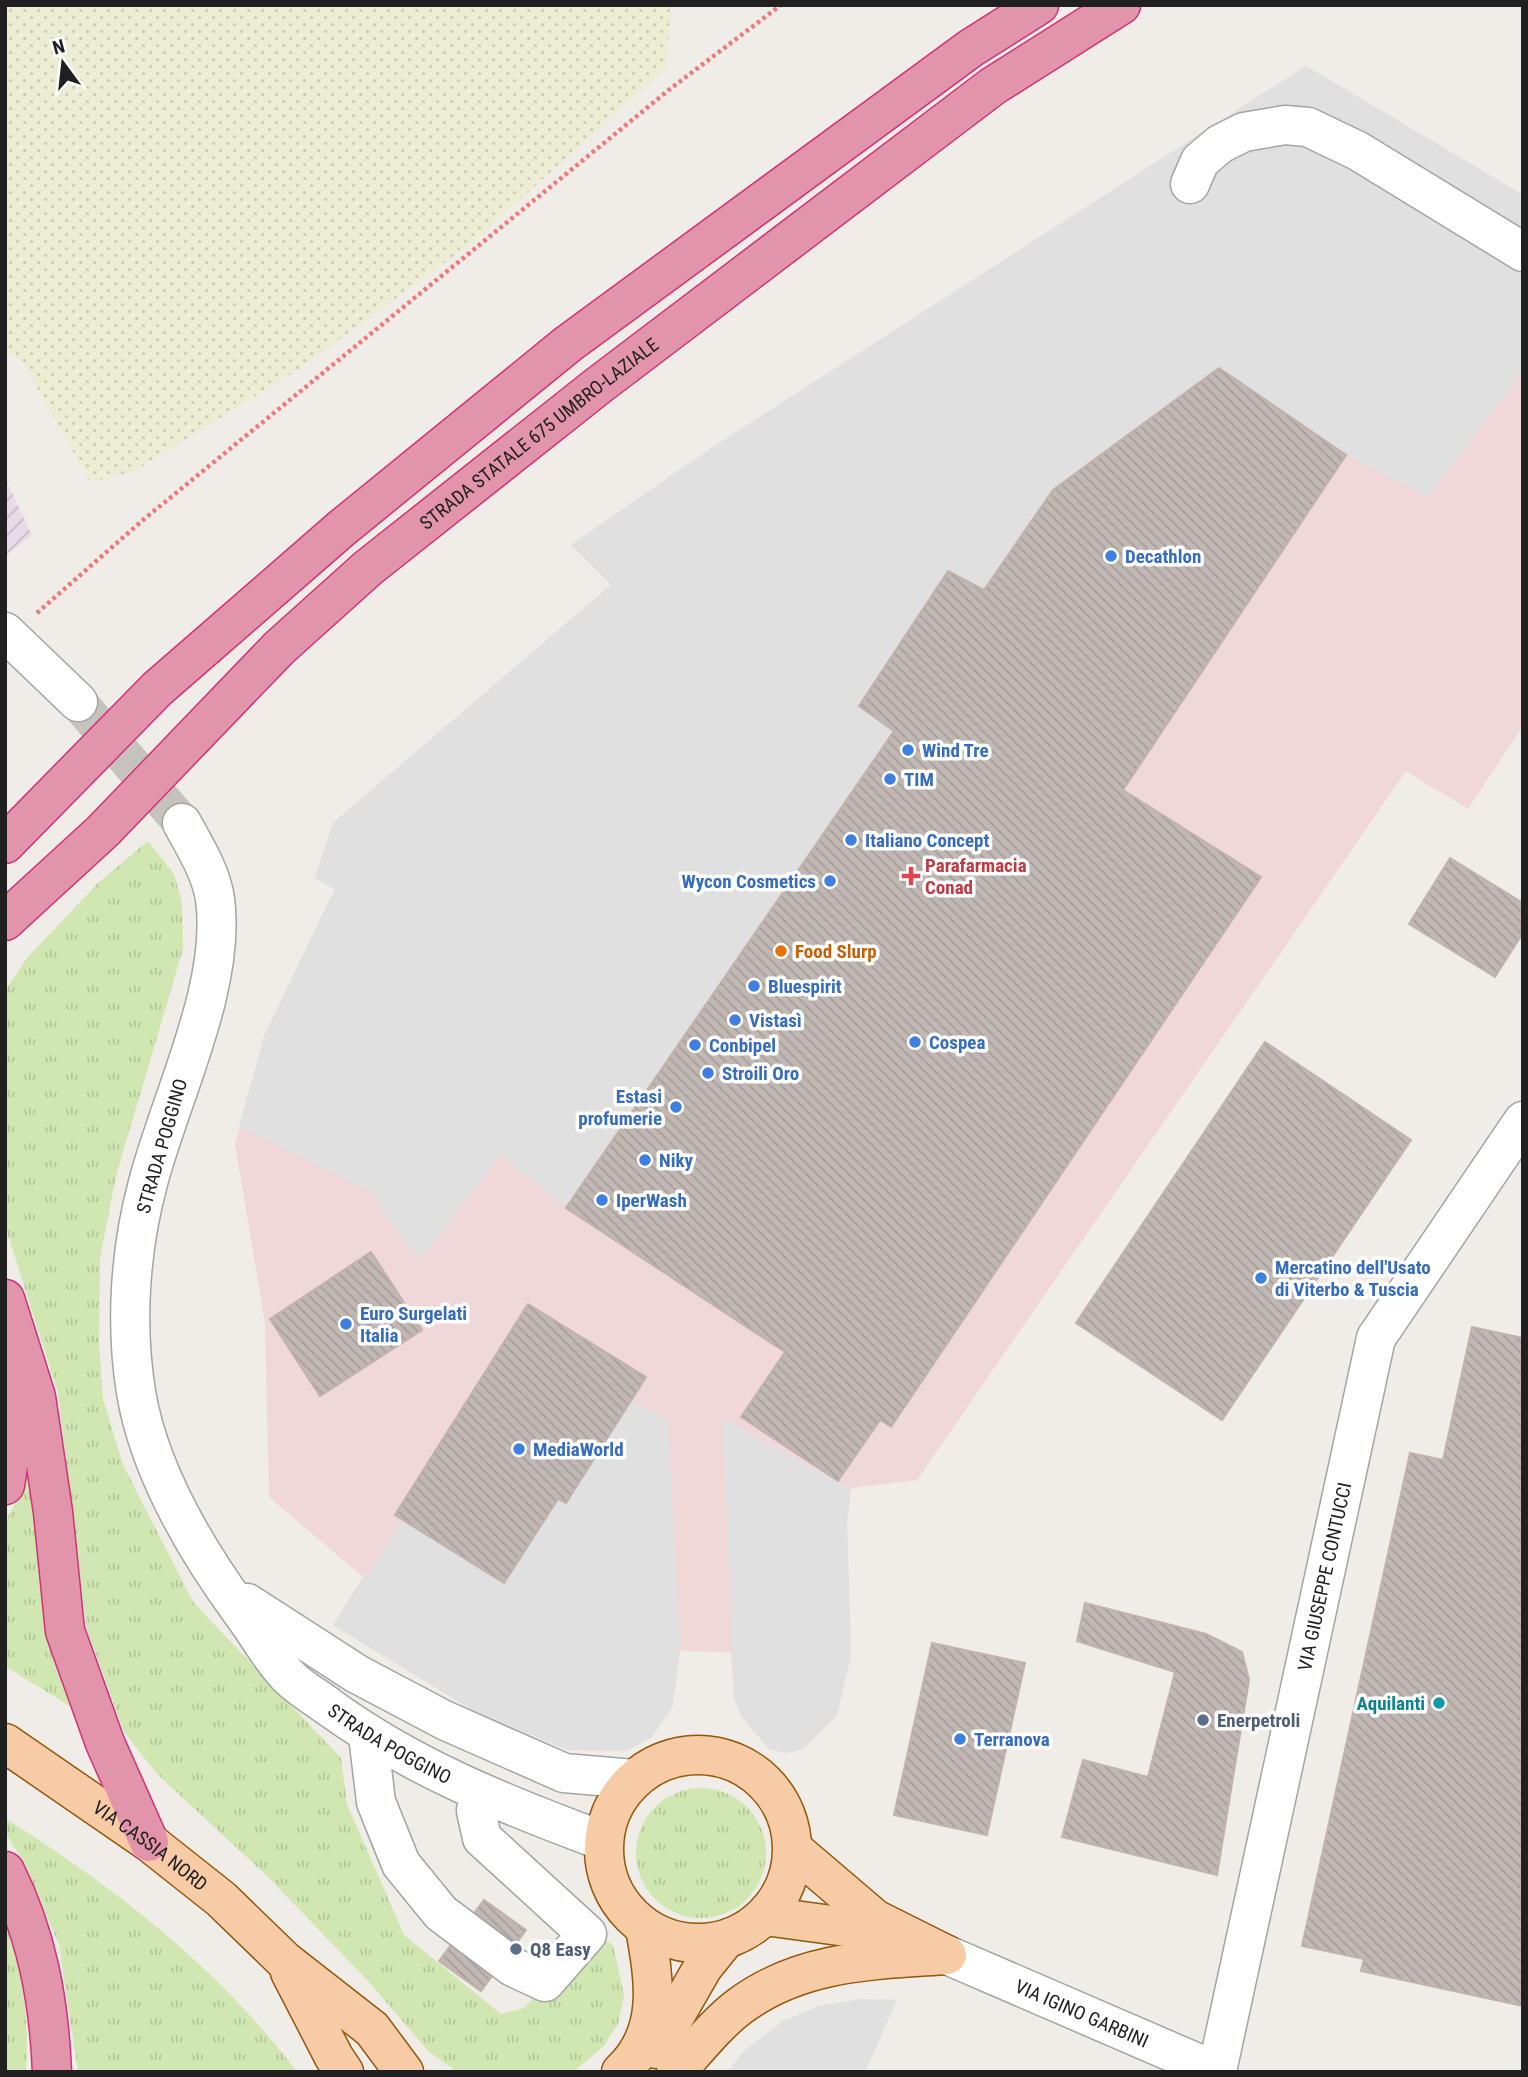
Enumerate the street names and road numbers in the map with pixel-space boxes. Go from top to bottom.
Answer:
street label: STRADA STATALE 675 UMBRO-LAZIALE [415,333,663,534]
street label: STRADA POGGINO [132,1076,192,1216]
street label: VIA GIUSEPPE CONTUCCI [1293,1480,1356,1673]
street label: STRADA POGGINO [324,1699,455,1789]
street label: VIA CASSIA NORD [89,1796,212,1895]
street label: VIA IGINO GARBINI [1012,1974,1152,2052]

